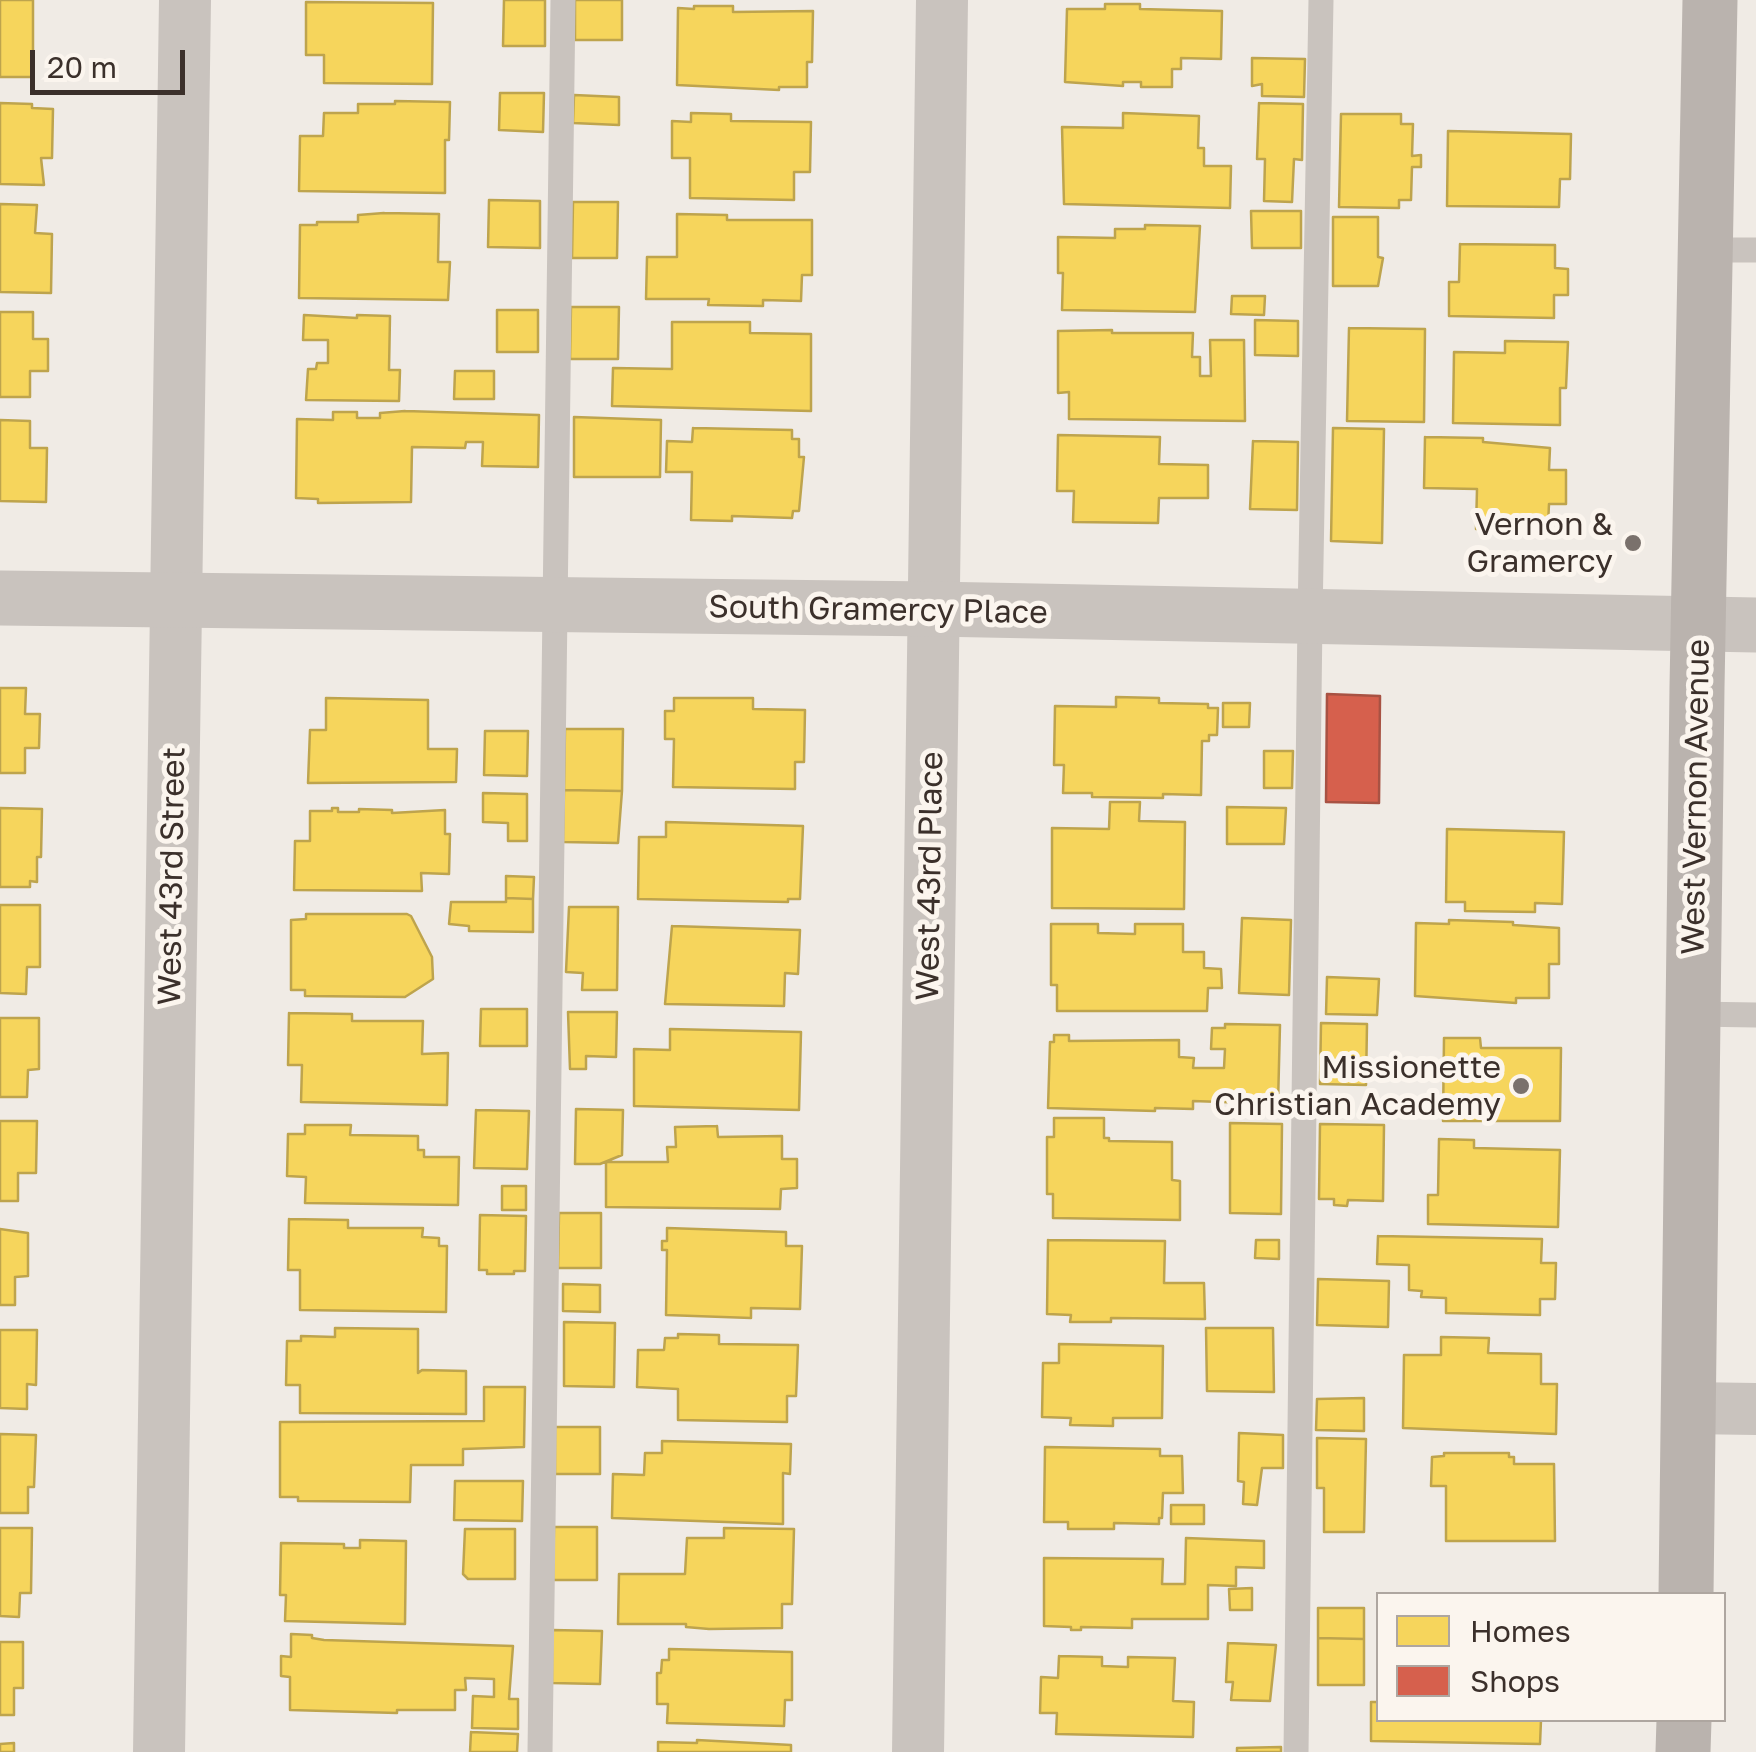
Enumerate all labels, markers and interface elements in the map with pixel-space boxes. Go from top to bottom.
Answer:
scale bar [35,30,190,92]
text: 20 m [47,49,117,85]
place label: Vernon & Gramercy [1466,506,1613,581]
marker: Vernon & Gramercy [1622,532,1644,554]
street label: South Gramercy Place [708,588,1048,632]
street label: West Vernon Avenue [1674,639,1718,955]
street label: West 43rd Street [151,746,193,1006]
street label: West 43rd Place [909,751,951,1001]
place label: Missionette Christian Academy [1214,1049,1501,1124]
marker: Missionette Christian Academy [1510,1075,1532,1097]
legend [1376,1592,1726,1722]
text: Homes [1470,1613,1571,1649]
text: Shops [1470,1663,1560,1699]

